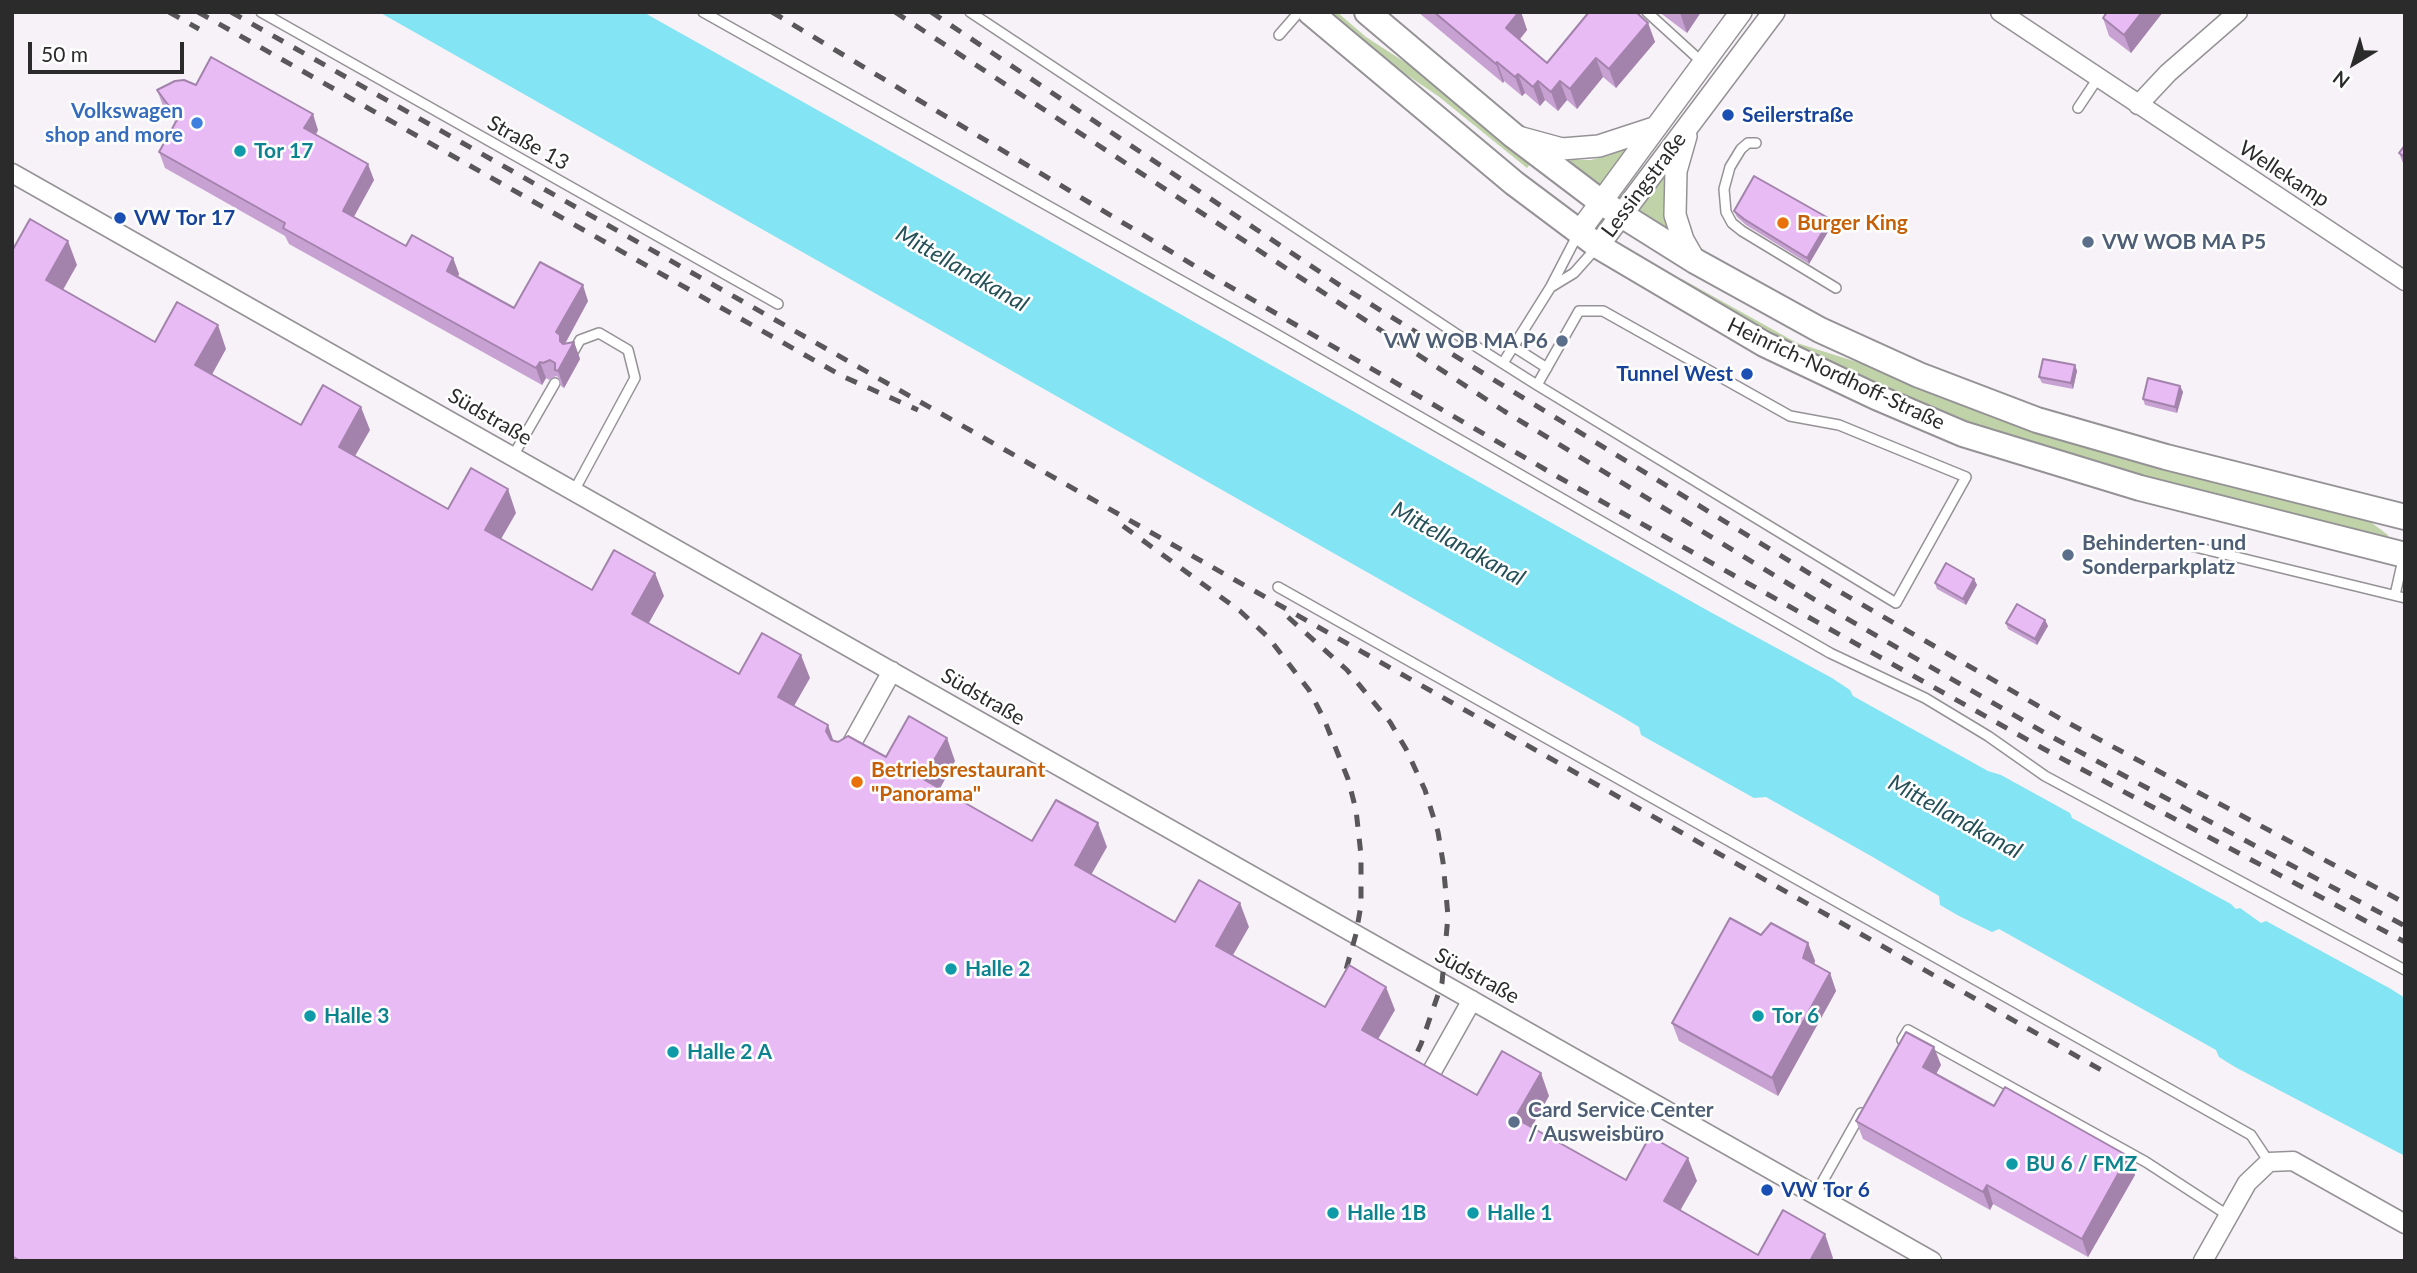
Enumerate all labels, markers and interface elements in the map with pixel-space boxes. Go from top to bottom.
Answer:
scale bar [32,28,187,72]
north arrow [2319,28,2389,98]
text: 50 m [41,41,88,66]
text: N [2328,66,2354,94]
place label: Volkswagen shop and more [45,98,183,148]
place label: Seilerstraße [1742,102,1854,128]
marker: Seilerstraße [1720,107,1736,123]
street label: Straße 13 [483,110,573,176]
marker: Volkswagen shop and more [189,115,205,131]
street label: Lessingstraße [1596,128,1692,242]
street label: Wellekamp [2234,135,2334,213]
place label: Tor 17 [254,138,313,164]
marker: Tor 17 [232,143,248,159]
place label: VW Tor 17 [134,205,235,231]
marker: VW Tor 17 [112,210,128,226]
place label: Burger King [1797,210,1908,236]
marker: Burger King [1775,215,1791,231]
water label: Mittellandkanal [891,220,1033,318]
place label: VW WOB MA P5 [2102,229,2266,255]
marker: VW WOB MA P5 [2080,234,2096,250]
street label: Heinrich-Nordhoff-Straße [1723,313,1949,435]
place label: VW WOB MA P6 [1384,328,1548,354]
marker: VW WOB MA P6 [1554,333,1570,349]
place label: Tunnel West [1616,361,1733,387]
marker: Tunnel West [1739,366,1755,382]
street label: Südstraße [444,383,536,451]
water label: Mittellandkanal [1386,496,1530,592]
place label: Behinderten- und Sonderparkplatz [2082,530,2246,580]
marker: Behinderten- und Sonderparkplatz [2060,547,2076,563]
street label: Südstraße [937,663,1029,731]
place label: Betriebsrestaurant "Panorama" [871,757,1045,807]
water label: Mittellandkanal [1883,769,2027,865]
marker: Betriebsrestaurant "Panorama" [849,774,865,790]
street label: Südstraße [1430,943,1524,1009]
place label: Halle 2 [965,956,1030,982]
marker: Halle 2 [943,961,959,977]
place label: Halle 3 [324,1003,389,1029]
place label: Tor 6 [1772,1003,1819,1029]
marker: Halle 3 [302,1008,318,1024]
marker: Tor 6 [1750,1008,1766,1024]
place label: Halle 2 A [687,1039,772,1065]
marker: Halle 2 A [665,1044,681,1060]
place label: Card Service Center / Ausweisbüro [1528,1097,1714,1147]
marker: Card Service Center / Ausweisbüro [1506,1114,1522,1130]
place label: BU 6 / FMZ [2026,1151,2137,1177]
marker: BU 6 / FMZ [2004,1156,2020,1172]
place label: VW Tor 6 [1781,1177,1870,1203]
marker: VW Tor 6 [1759,1182,1775,1198]
place label: Halle 1B [1347,1200,1426,1226]
place label: Halle 1 [1487,1200,1552,1226]
marker: Halle 1B [1325,1205,1341,1221]
marker: Halle 1 [1465,1205,1481,1221]

